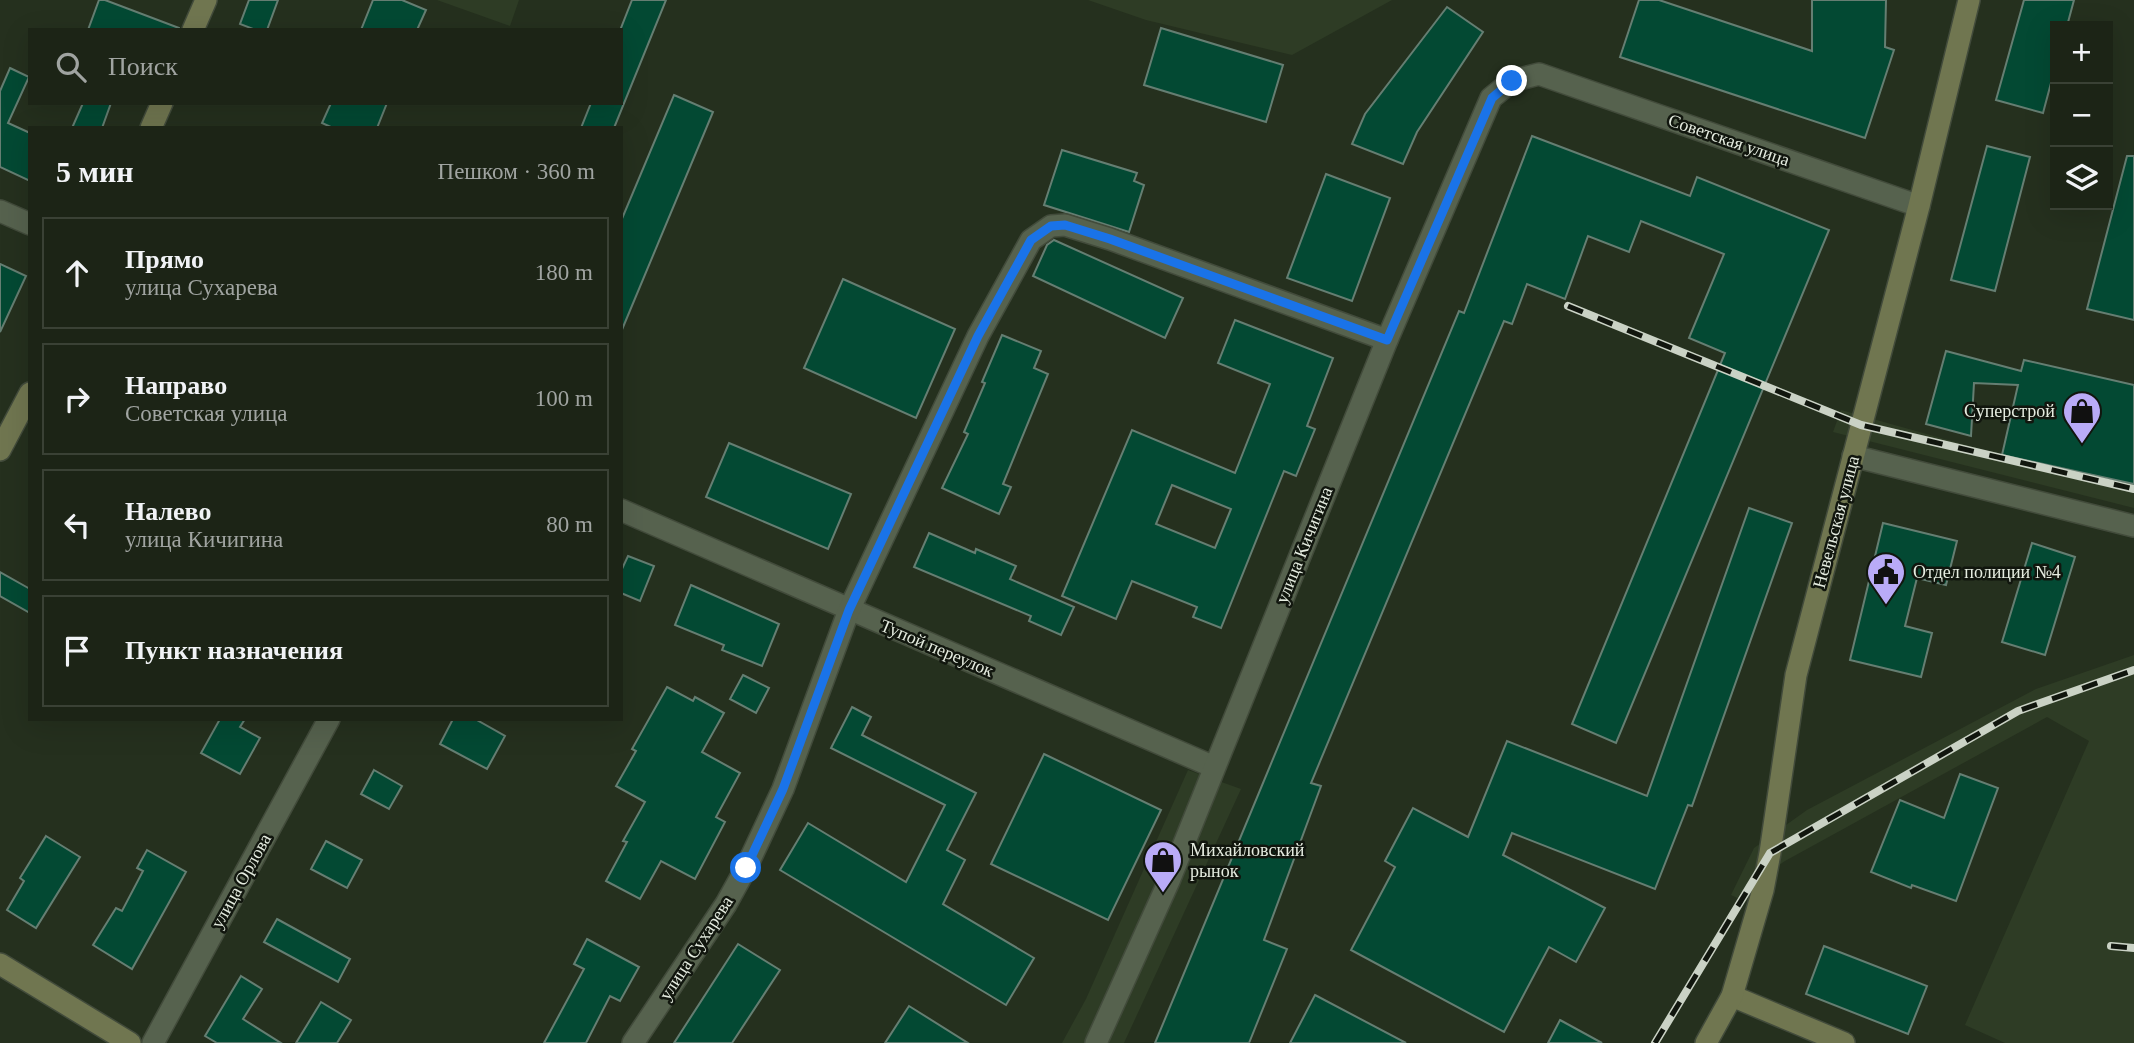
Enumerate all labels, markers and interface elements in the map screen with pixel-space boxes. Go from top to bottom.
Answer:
map controls [2050,21,2113,210]
button: + [2050,21,2113,84]
search box [28,28,623,105]
icon: search [52,48,90,86]
text: Поиск [108,52,178,81]
route end [1496,65,1527,96]
button: − [2050,84,2113,147]
street label: Советская улица [1666,110,1792,170]
button: layers [2050,147,2113,210]
text: 5 мин [56,155,134,188]
text: Пешком · 360 m [438,159,595,184]
text: Прямо [125,245,204,274]
icon: ahead [58,254,96,292]
text: 180 m [535,260,593,285]
text: улица Сухарева [125,275,278,300]
text: Направо [125,371,227,400]
icon: right [58,380,96,418]
text: 100 m [535,386,593,411]
shop icon: Суперстрой [2061,390,2103,445]
text: Советская улица [125,401,287,426]
place label: Суперстрой [1964,401,2055,421]
street label: Невельская улица [1809,454,1863,590]
street label: улица Кичигина [1272,484,1336,606]
text: Налево [125,497,211,526]
icon: left [58,506,96,544]
text: 80 m [546,512,593,537]
text: улица Кичигина [125,527,283,552]
public building icon: Отдел полиции №4 [1865,551,1907,606]
place label: Отдел полиции №4 [1913,562,2061,582]
street label: Тупой переулок [877,615,997,681]
icon: arrive [58,632,96,670]
text: Пункт назначения [125,636,343,665]
street label: улица Орлова [207,830,275,932]
shop icon: Михайловский рынок [1142,839,1184,894]
place label: Михайловский рынок [1190,840,1305,881]
route start [730,852,761,883]
street label: улица Сухарева [655,892,737,1004]

